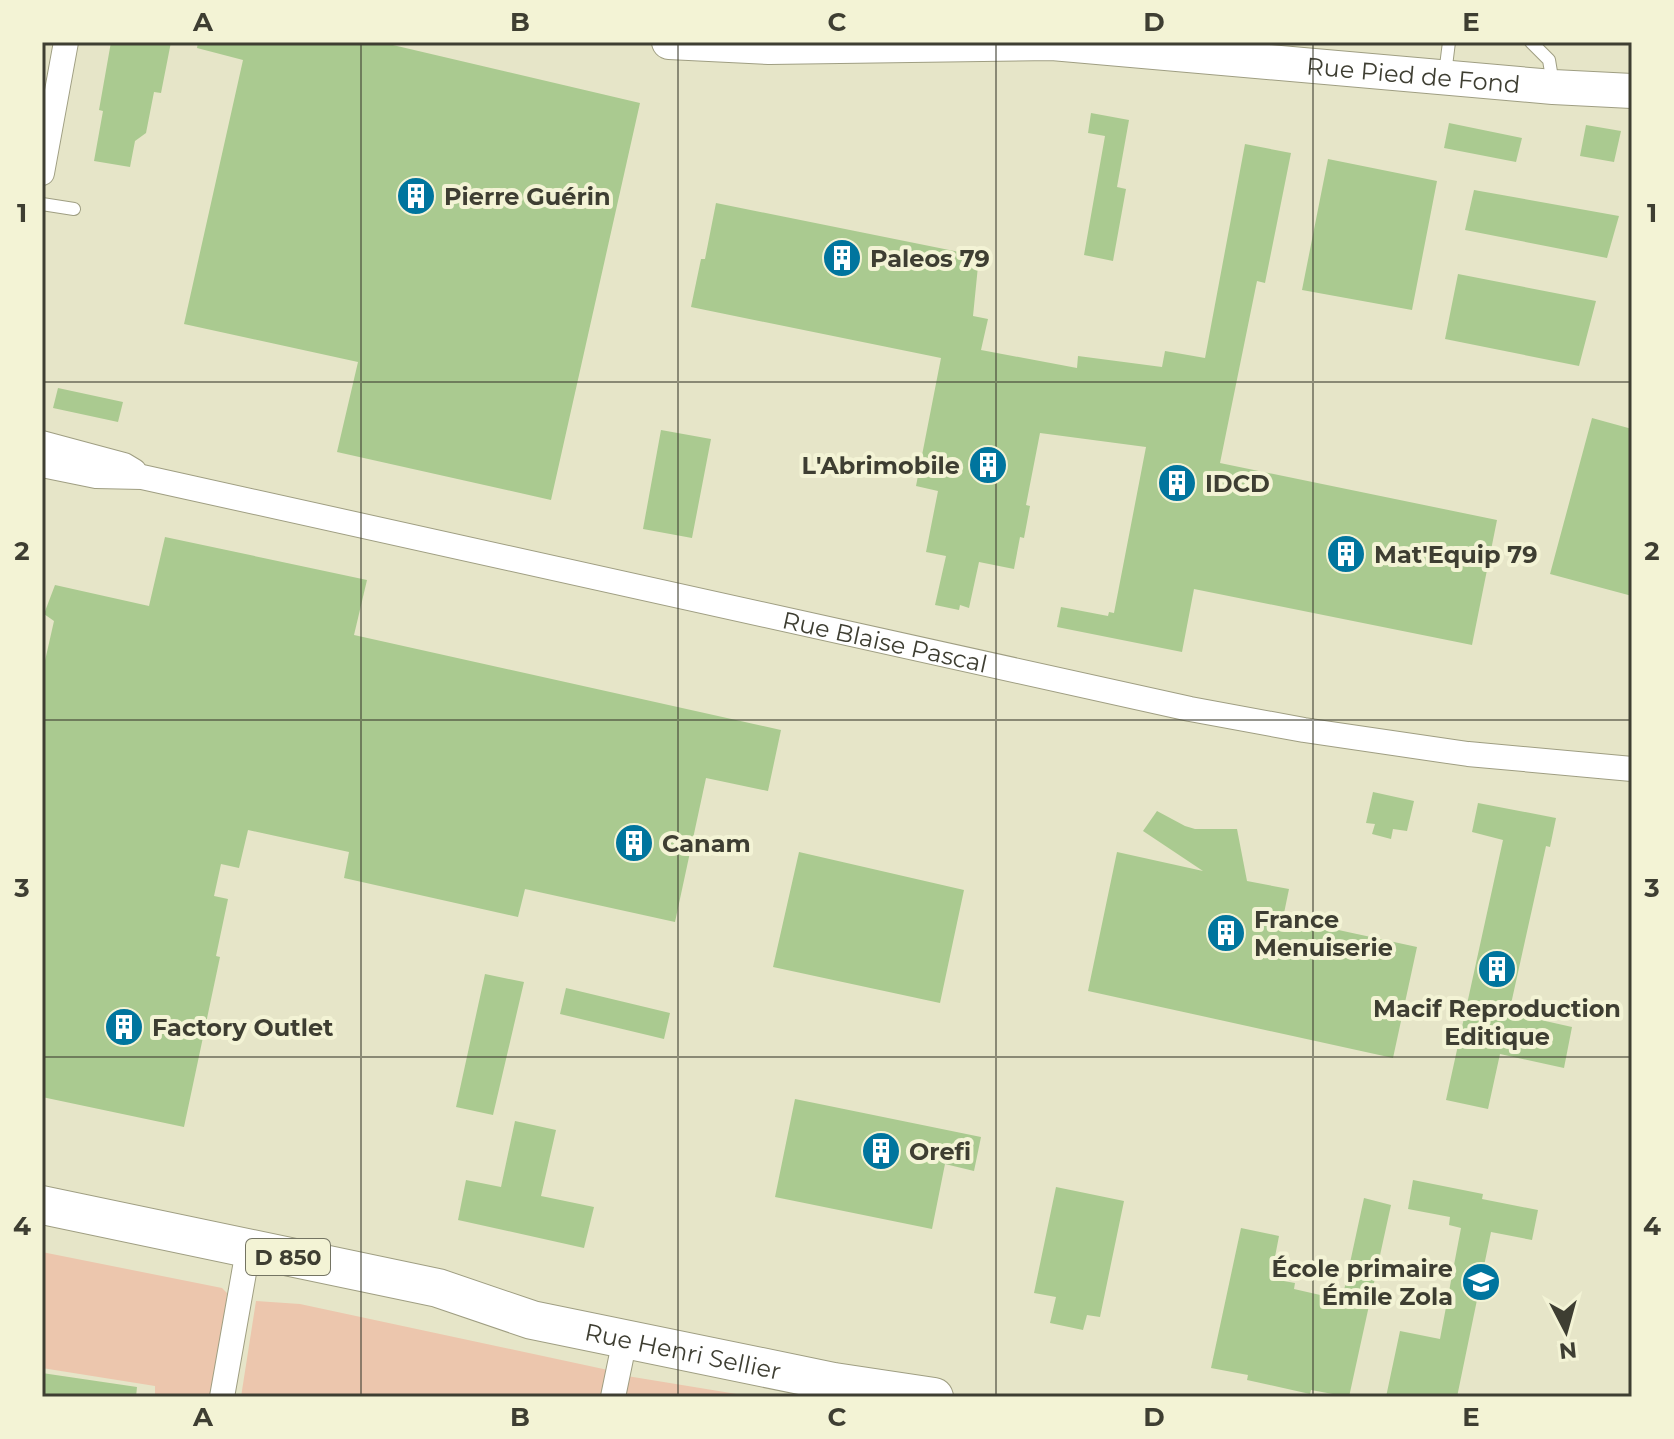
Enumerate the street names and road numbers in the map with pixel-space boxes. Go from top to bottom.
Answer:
street label: Rue Pied de Fond [1305,51,1522,99]
street label: Rue Blaise Pascal [780,605,990,678]
road number: D 850 [246,1239,330,1275]
street label: Rue Henri Sellier [582,1317,784,1385]

